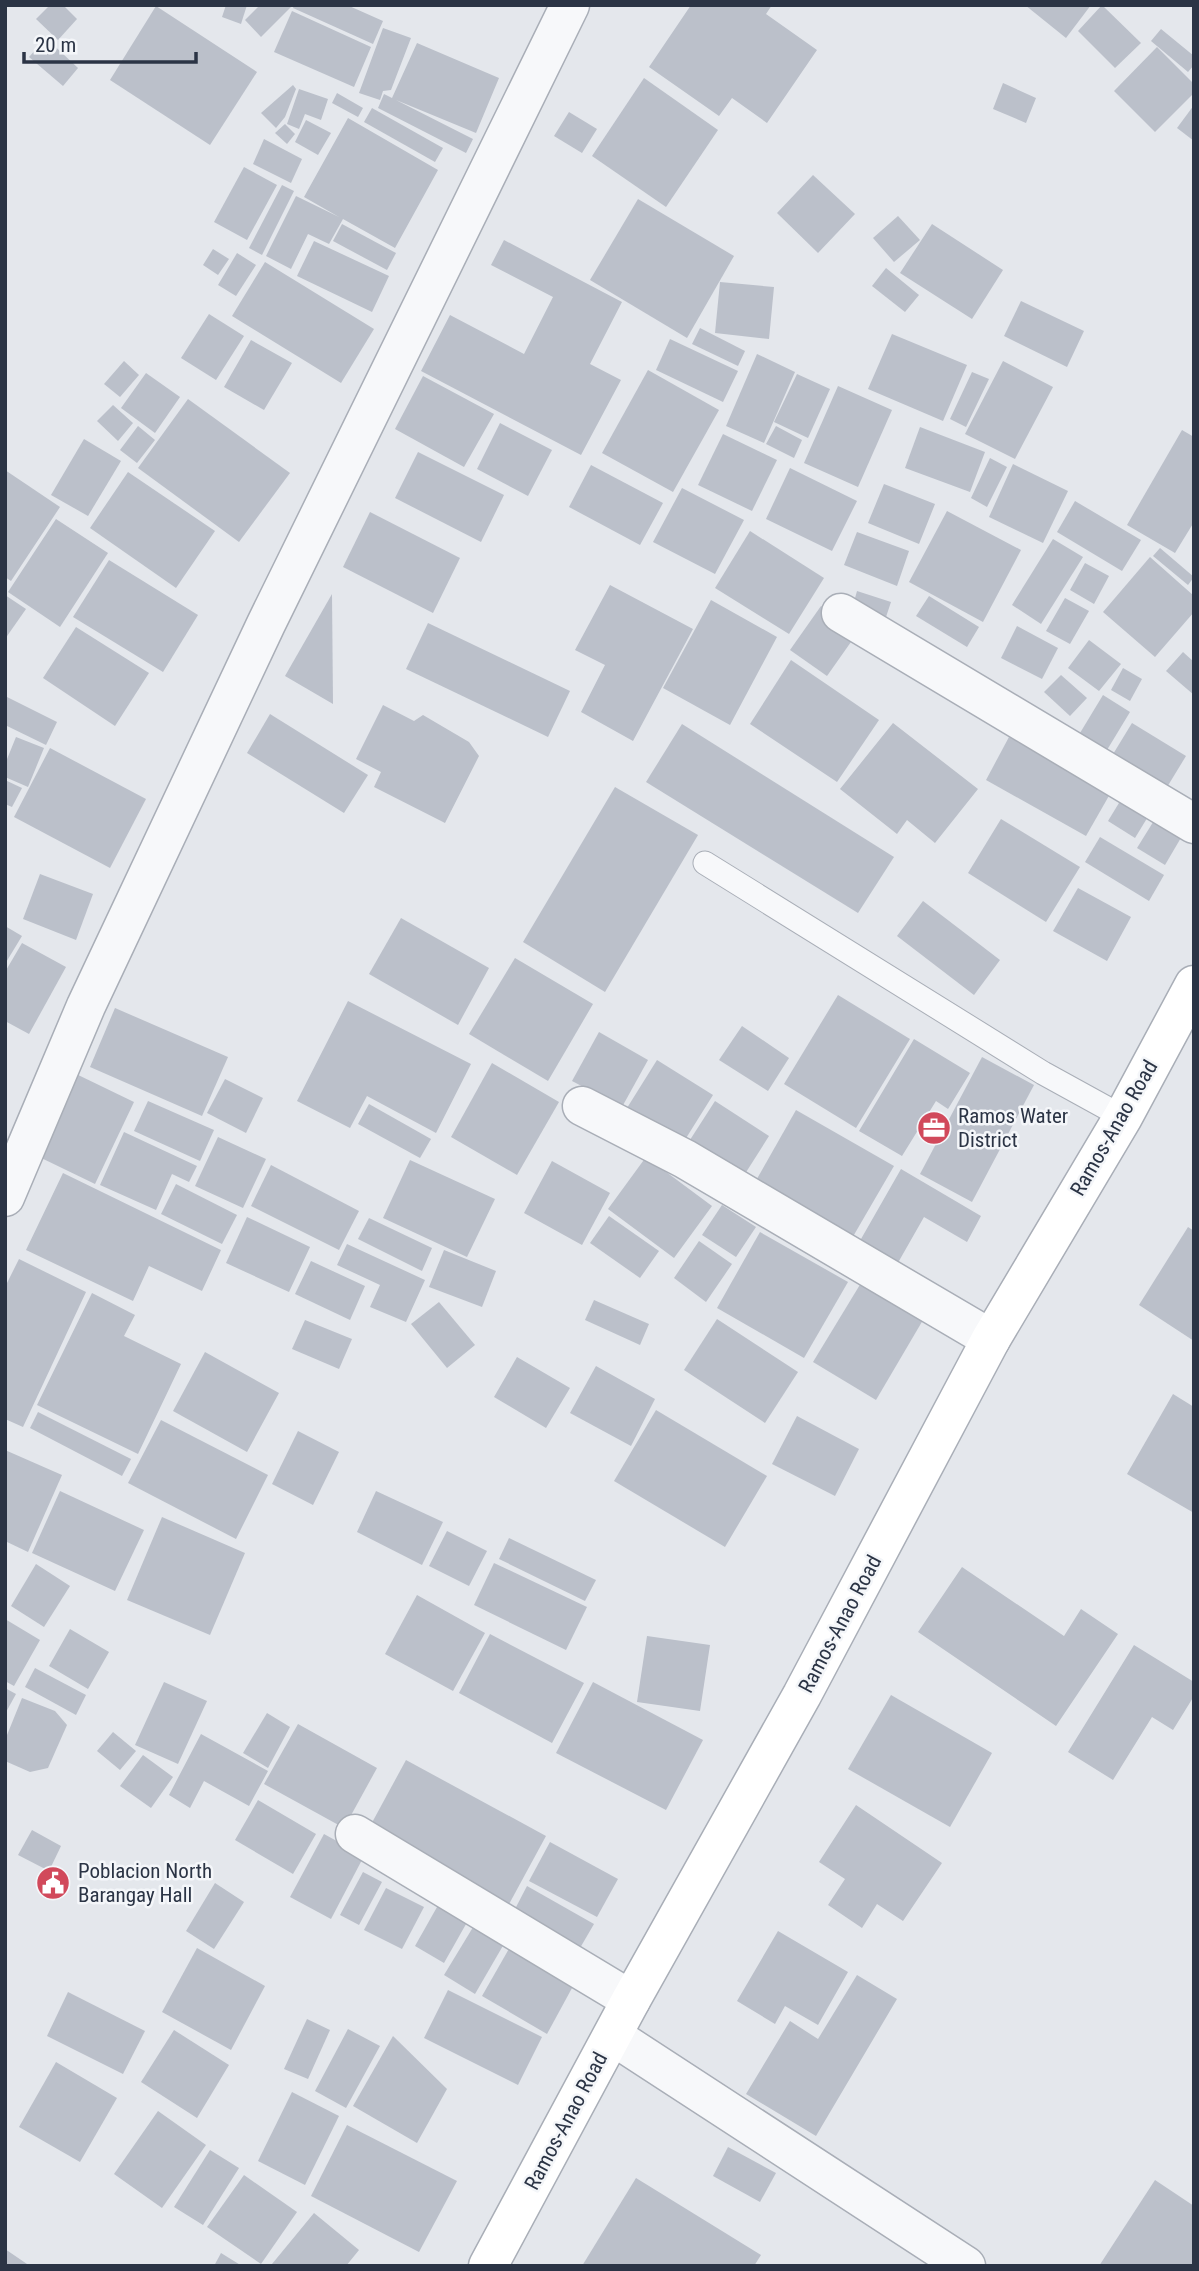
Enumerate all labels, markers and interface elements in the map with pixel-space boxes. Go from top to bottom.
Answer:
scale bar [24,21,196,65]
text: 20 m [35,33,76,57]
street label: Ramos-Anao Road [1066,1056,1162,1200]
place label: Ramos Water District [958,1104,1068,1152]
office icon: Ramos Water District [915,1109,953,1147]
street label: Ramos-Anao Road [794,1551,886,1697]
place label: Poblacion North Barangay Hall [78,1859,212,1907]
public building icon: Poblacion North Barangay Hall [34,1864,72,1902]
street label: Ramos-Anao Road [520,2048,612,2194]

